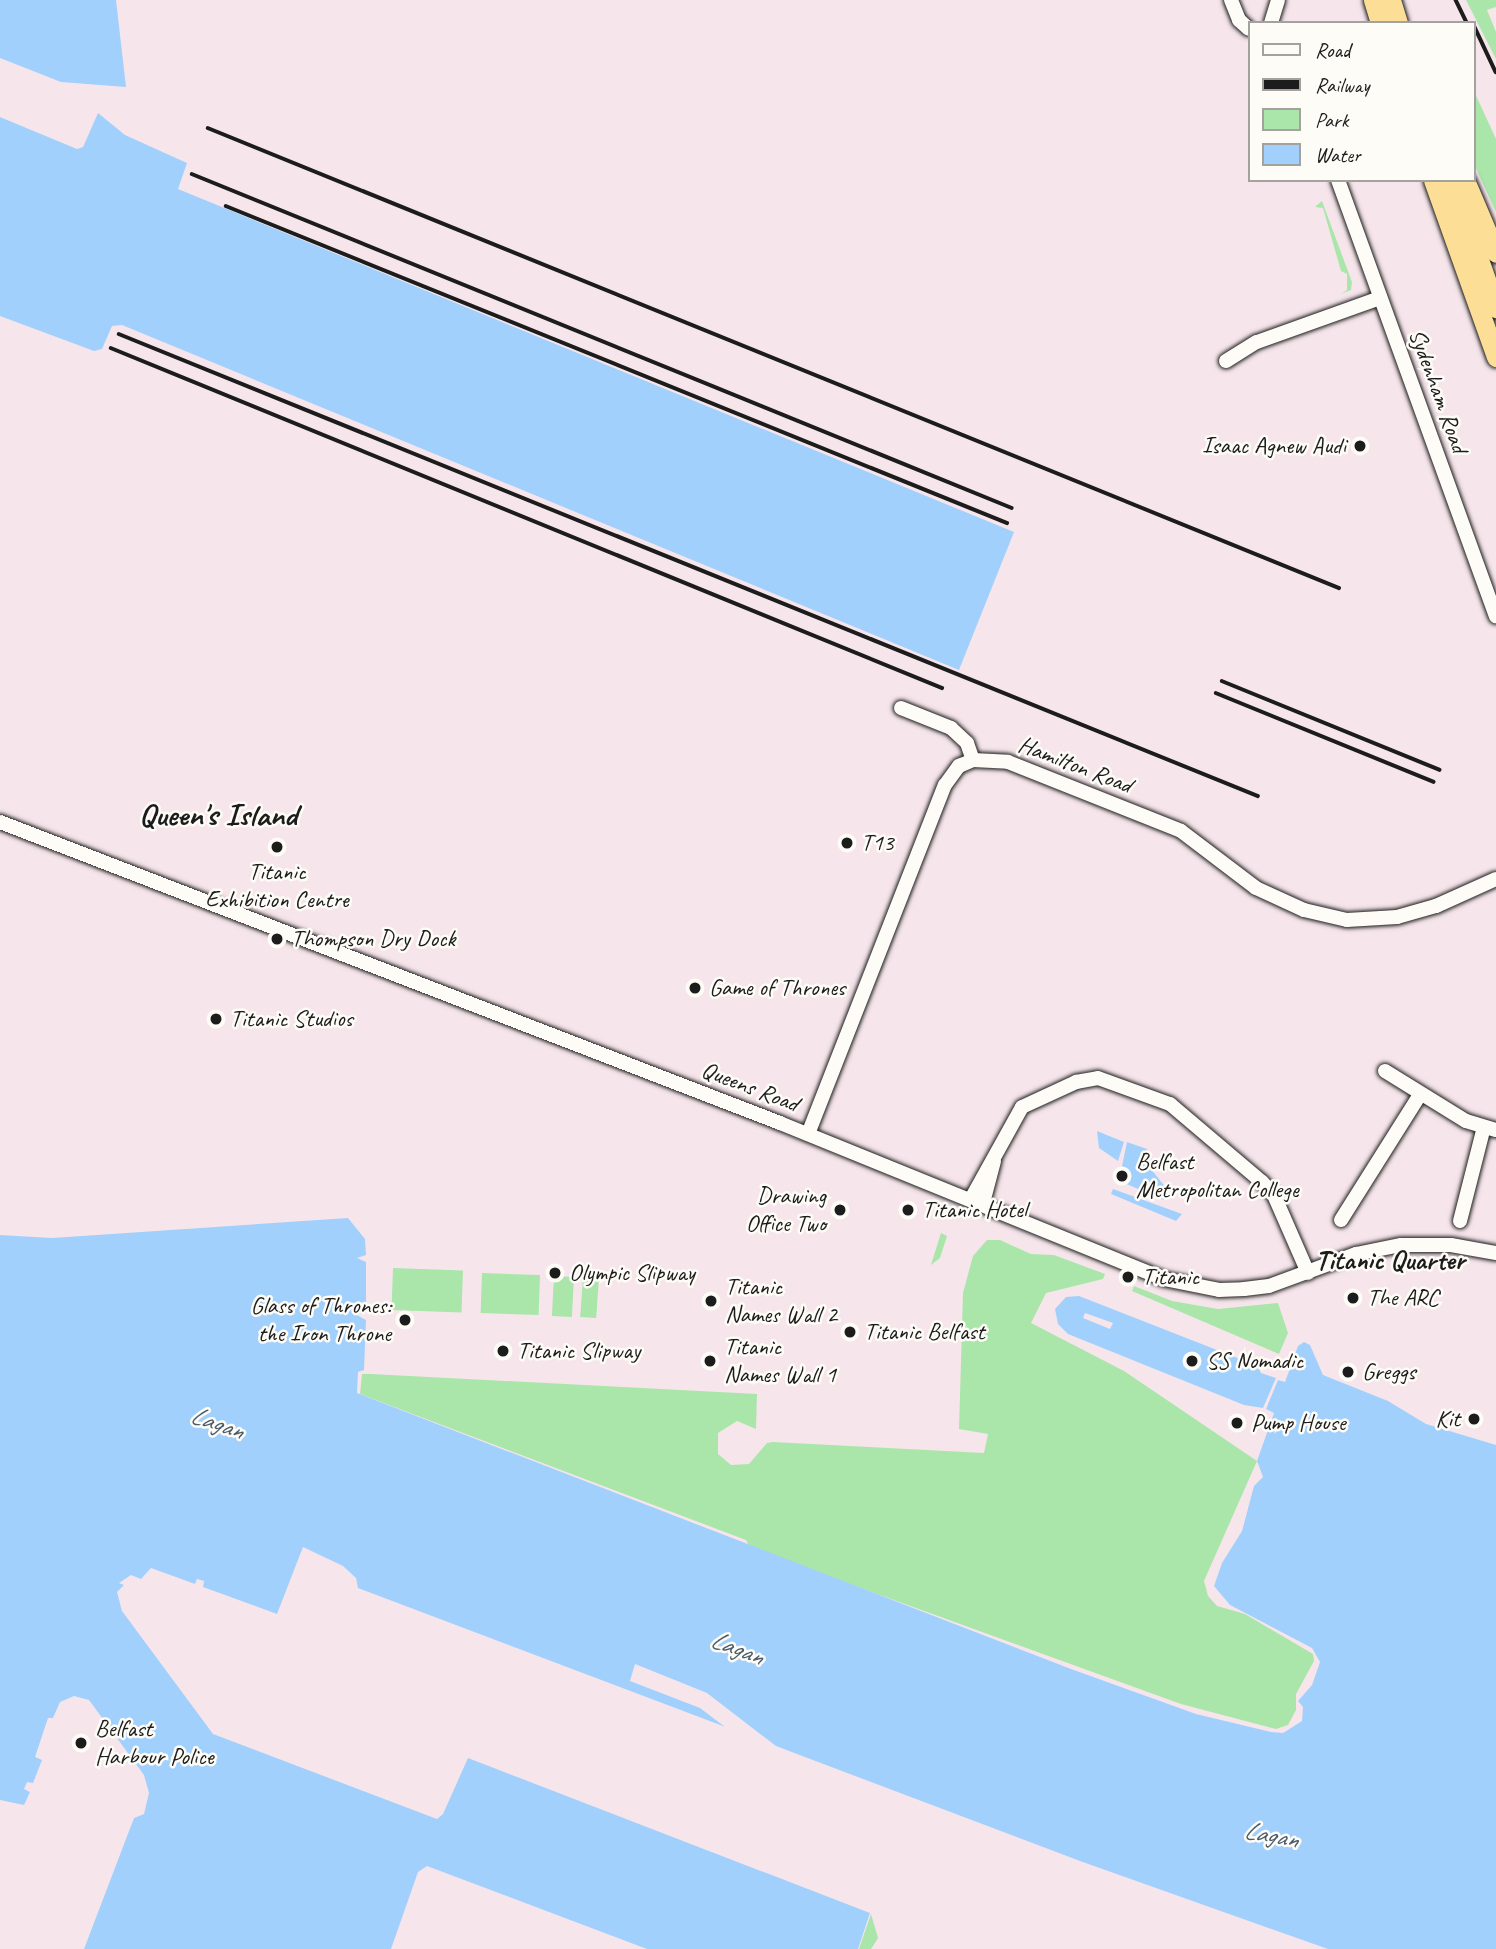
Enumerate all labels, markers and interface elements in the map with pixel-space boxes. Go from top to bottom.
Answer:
legend [1248,21,1475,182]
text: Road [1315,37,1350,63]
text: Railway [1315,72,1369,98]
text: Park [1315,107,1348,133]
text: Water [1315,142,1361,168]
street label: Sydenham Road [1402,325,1474,457]
place label: Isaac Agnew Audi [1202,432,1346,460]
marker: Isaac Agnew Audi [1352,438,1368,454]
street label: Hamilton Road [1014,730,1136,800]
district label: Queen's Island [139,796,297,834]
place label: T13 [861,829,894,857]
marker: T13 [839,835,855,851]
marker: Titanic Exhibition Centre [269,839,285,855]
place label: Titanic Exhibition Centre [205,858,349,914]
place label: Thompson Dry Dock [291,925,456,953]
marker: Thompson Dry Dock [269,931,285,947]
place label: Game of Thrones [709,974,846,1002]
marker: Game of Thrones [687,980,703,996]
place label: Titanic Studios [230,1005,353,1033]
marker: Titanic Studios [208,1011,224,1027]
street label: Queens Road [697,1055,803,1119]
place label: Belfast Metropolitan College [1136,1148,1298,1204]
marker: Belfast Metropolitan College [1114,1168,1130,1184]
place label: Drawing Office Two [747,1182,826,1238]
place label: Titanic Hotel [922,1196,1027,1224]
marker: Drawing Office Two [832,1202,848,1218]
marker: Titanic Hotel [900,1202,916,1218]
district label: Titanic Quarter [1315,1243,1465,1277]
place label: Olympic Slipway [569,1259,695,1287]
place label: Titanic [1142,1263,1199,1291]
marker: Olympic Slipway [547,1265,563,1281]
marker: Titanic [1120,1269,1136,1285]
place label: Titanic Names Wall 2 [725,1273,838,1329]
place label: The ARC [1367,1284,1439,1312]
marker: The ARC [1345,1290,1361,1306]
place label: Glass of Thrones: the Iron Throne [250,1292,391,1348]
marker: Titanic Names Wall 2 [703,1293,719,1309]
marker: Glass of Thrones: the Iron Throne [397,1312,413,1328]
place label: Titanic Belfast [864,1318,984,1346]
marker: Titanic Belfast [842,1324,858,1340]
place label: Titanic Names Wall 1 [724,1333,837,1389]
place label: Titanic Slipway [517,1337,640,1365]
marker: Titanic Slipway [495,1343,511,1359]
place label: SS Nomadic [1206,1347,1304,1375]
marker: Titanic Names Wall 1 [702,1353,718,1369]
marker: SS Nomadic [1184,1353,1200,1369]
place label: Greggs [1362,1358,1415,1386]
marker: Greggs [1340,1364,1356,1380]
water label: Lagan [186,1399,248,1447]
place label: Kit [1435,1405,1460,1433]
place label: Pump House [1251,1409,1345,1437]
marker: Kit [1466,1411,1482,1427]
marker: Pump House [1229,1415,1245,1431]
water label: Lagan [706,1624,768,1672]
place label: Belfast Harbour Police [95,1715,214,1771]
marker: Belfast Harbour Police [73,1735,89,1751]
water label: Lagan [1242,1815,1300,1855]

